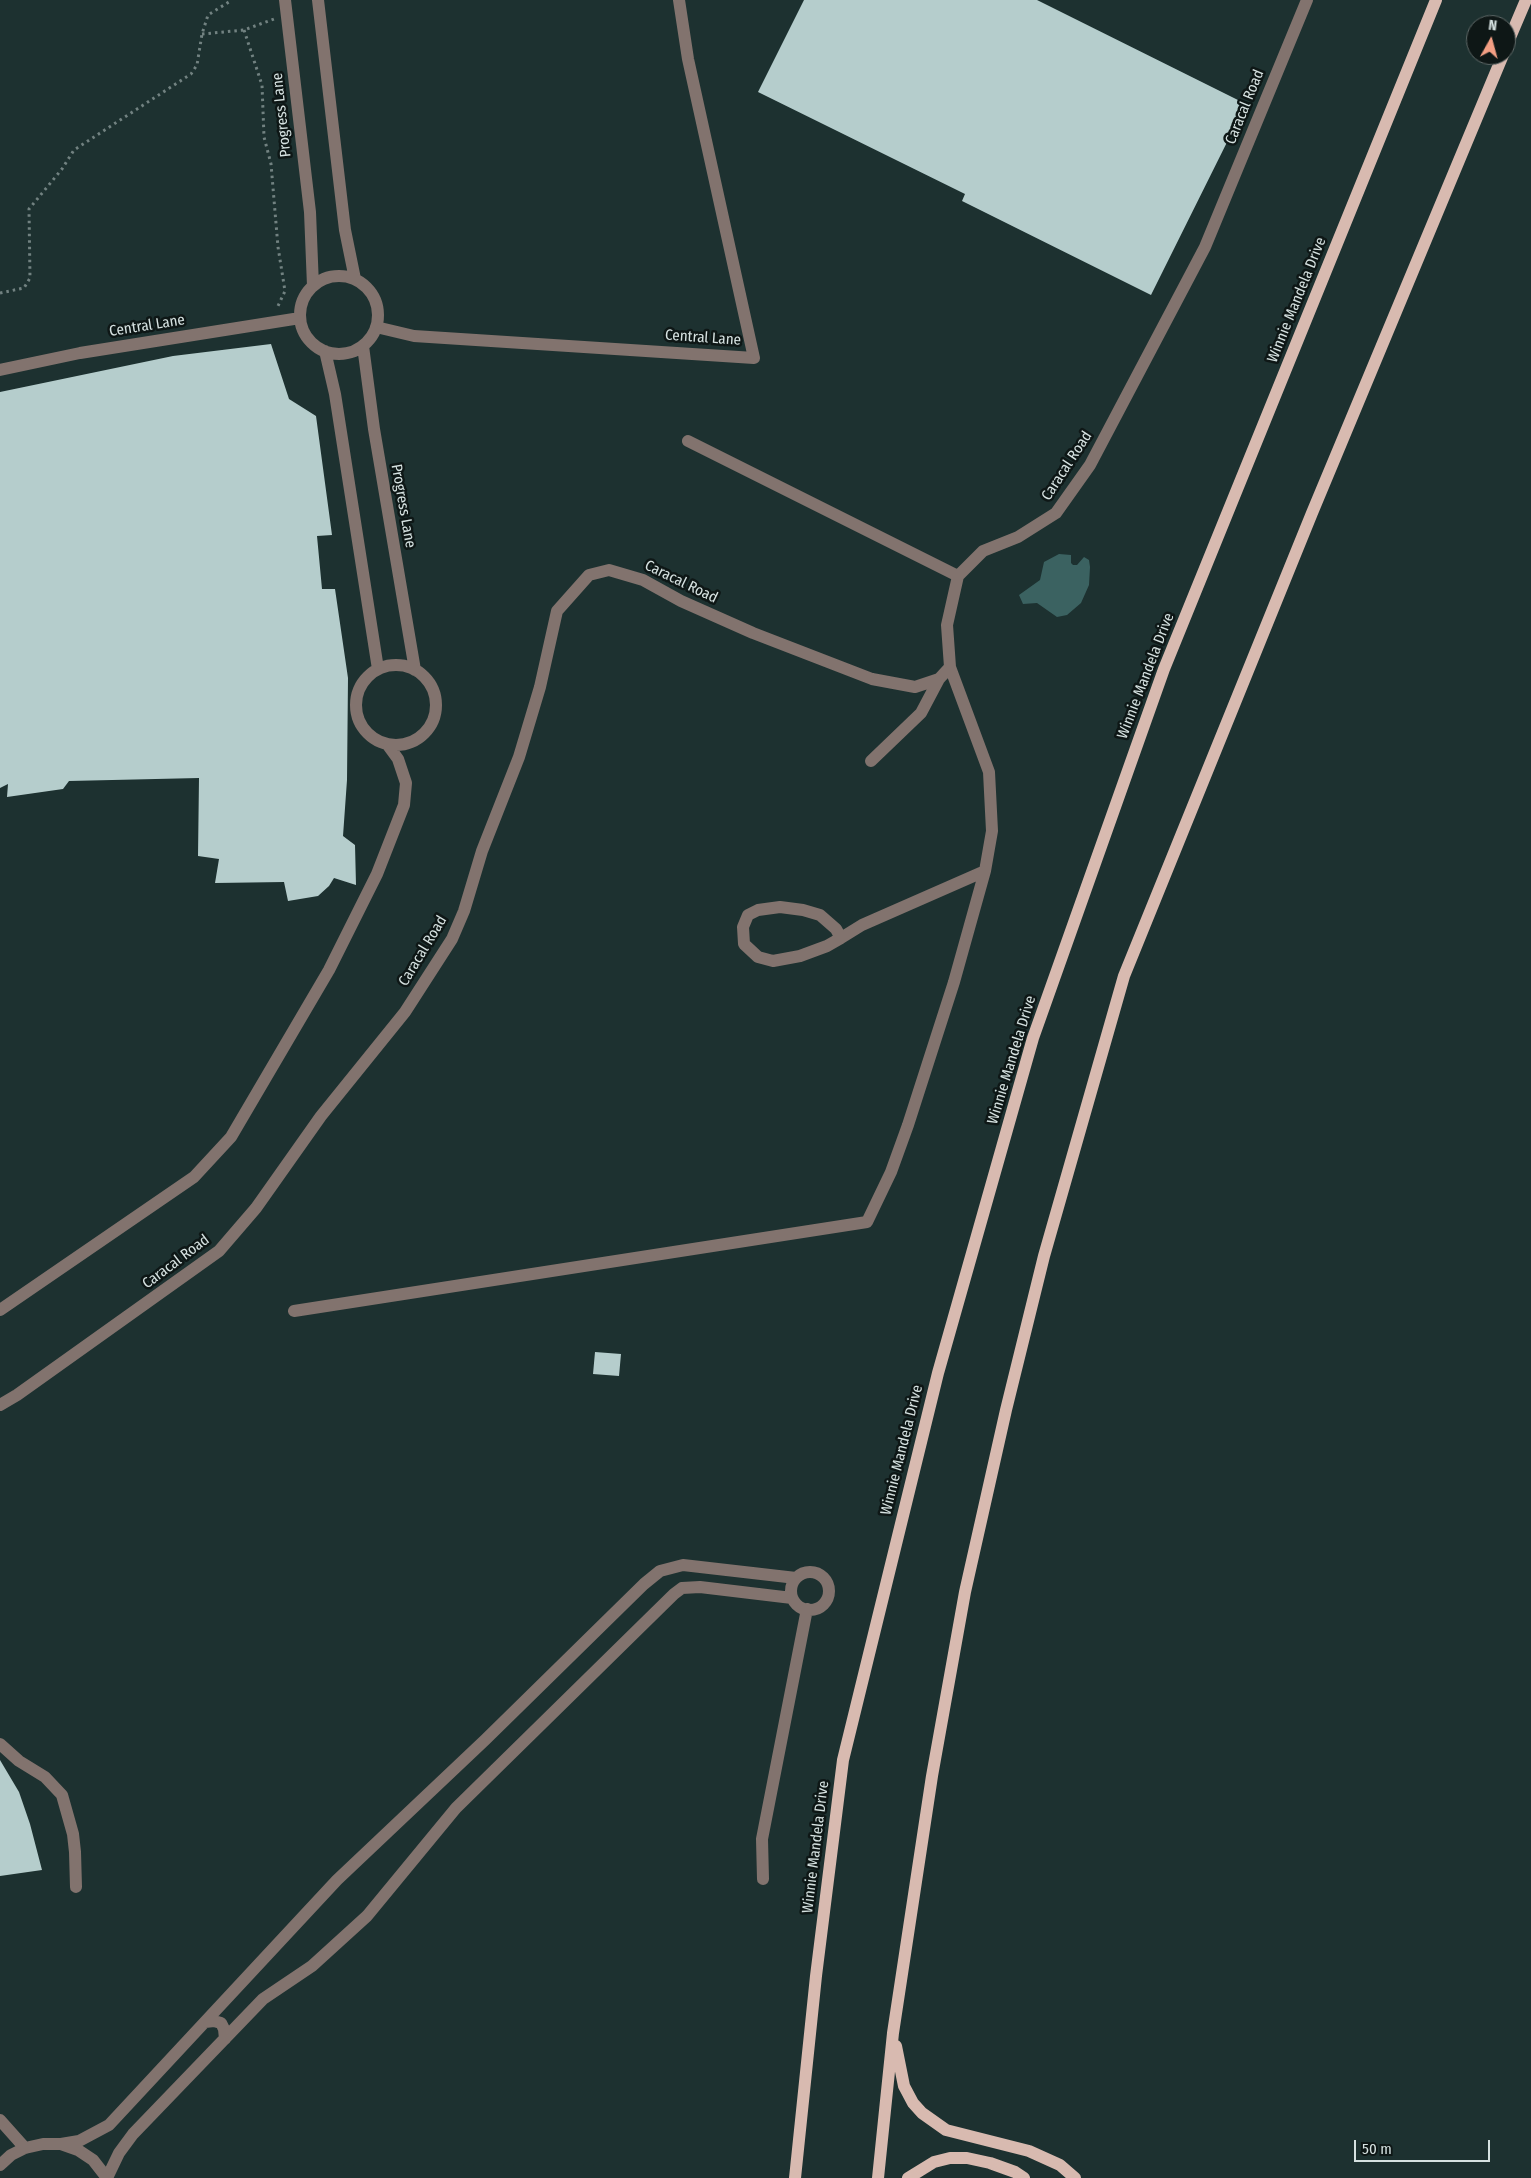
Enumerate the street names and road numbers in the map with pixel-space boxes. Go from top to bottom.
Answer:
street label: Caracal Road [1222,67,1268,147]
street label: Progress Lane [269,72,295,158]
street label: Winnie Mandela Drive [1264,235,1330,365]
street label: Central Lane [108,311,186,341]
street label: Central Lane [664,326,742,350]
street label: Caracal Road [1038,428,1096,504]
street label: Progress Lane [387,463,419,549]
street label: Caracal Road [642,557,720,607]
street label: Winnie Mandela Drive [1114,610,1178,742]
street label: Caracal Road [395,913,451,989]
street label: Winnie Mandela Drive [984,994,1040,1126]
street label: Caracal Road [139,1231,213,1293]
street label: Winnie Mandela Drive [877,1383,927,1517]
street label: Winnie Mandela Drive [799,1780,833,1914]

